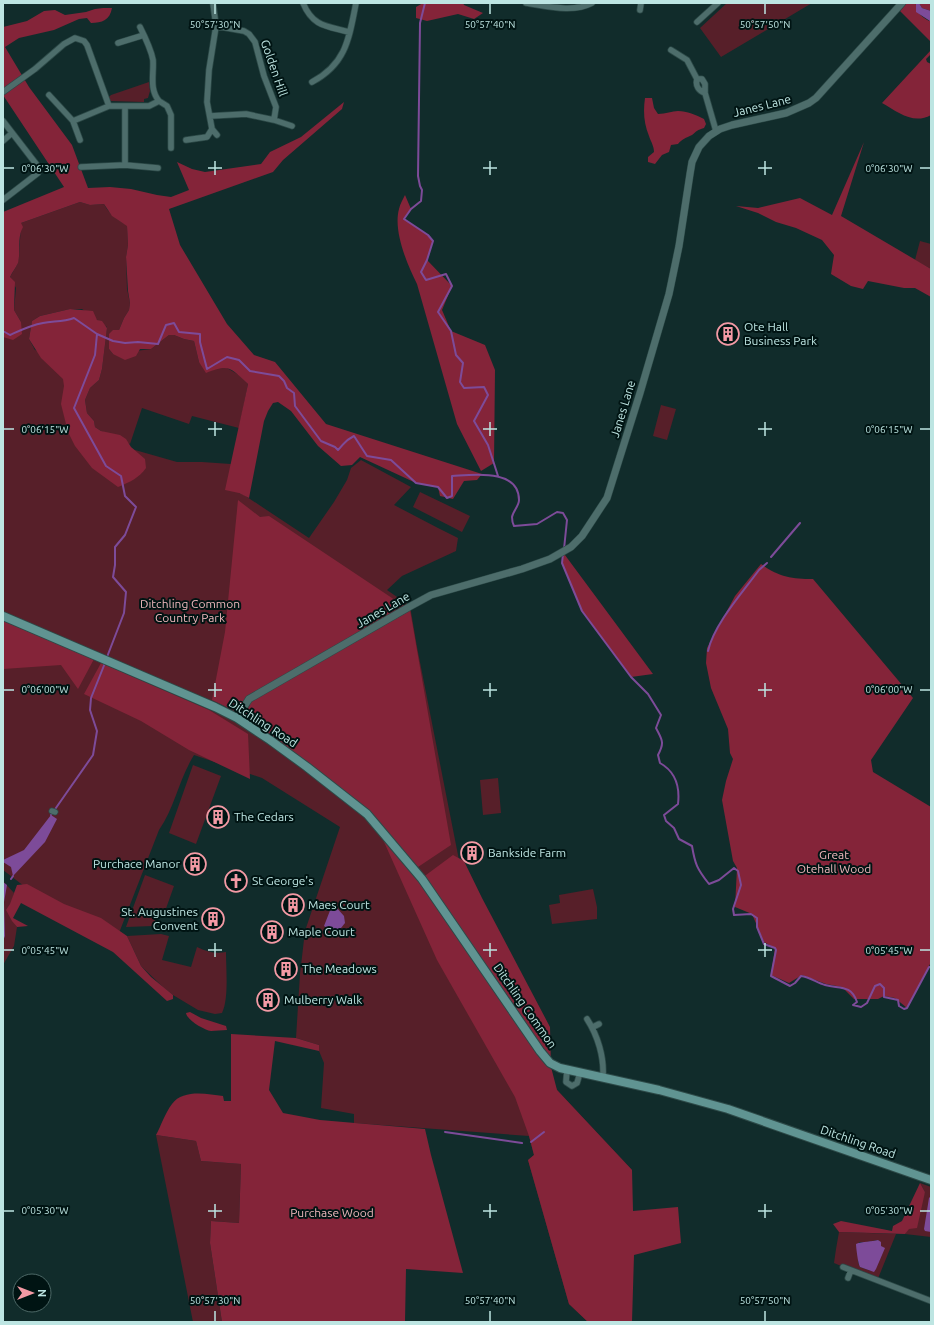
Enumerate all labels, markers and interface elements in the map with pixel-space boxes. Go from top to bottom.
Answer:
text: 50°57'30"N [190,19,240,30]
text: 50°57'40"N [465,19,515,30]
text: 50°57'50"N [740,19,790,30]
street label: Golden Hill [259,38,290,98]
street label: Janes Lane [732,92,792,119]
text: 0°06'30"W [21,163,69,174]
text: 0°06'30"W [865,163,913,174]
place label: Ote Hall Business Park [744,320,817,347]
building icon: Ote Hall Business Park [715,321,741,347]
street label: Janes Lane [608,379,637,439]
text: 0°06'15"W [21,424,69,435]
text: 0°06'15"W [865,424,913,435]
street label: Janes Lane [354,589,412,630]
park label: Ditchling Common Country Park [140,597,240,624]
text: 0°06'00"W [21,684,69,695]
text: 0°06'00"W [865,684,913,695]
street label: Ditchling Road [227,696,300,749]
building icon: The Cedars [205,804,231,830]
place label: The Cedars [234,810,294,823]
building icon: Bankside Farm [459,840,485,866]
place label: Bankside Farm [488,846,566,859]
park label: Great Otehall Wood [797,848,871,875]
building icon: Purchace Manor [182,851,208,877]
place label: Purchace Manor [93,857,180,870]
church icon: St George's [223,868,249,894]
place label: St George's [252,874,313,887]
building icon: Maes Court [280,892,306,918]
place label: Maes Court [308,898,370,911]
place label: St. Augustines Convent [121,905,198,932]
building icon: St. Augustines Convent [200,906,226,932]
building icon: Maple Court [259,919,285,945]
place label: Maple Court [288,925,355,938]
text: 0°05'45"W [21,945,69,956]
text: 0°05'45"W [865,945,913,956]
building icon: The Meadows [273,956,299,982]
street label: Ditchling Common [491,961,559,1050]
place label: The Meadows [302,962,377,975]
building icon: Mulberry Walk [255,987,281,1013]
place label: Mulberry Walk [284,993,362,1006]
street label: Ditchling Road [819,1123,898,1160]
text: 0°05'30"W [21,1205,69,1216]
text: 0°05'30"W [865,1205,913,1216]
park label: Purchase Wood [290,1206,374,1219]
north arrow [12,1273,52,1313]
text: N [36,1289,48,1297]
text: 50°57'30"N [190,1295,240,1306]
text: 50°57'40"N [465,1295,515,1306]
text: 50°57'50"N [740,1295,790,1306]

